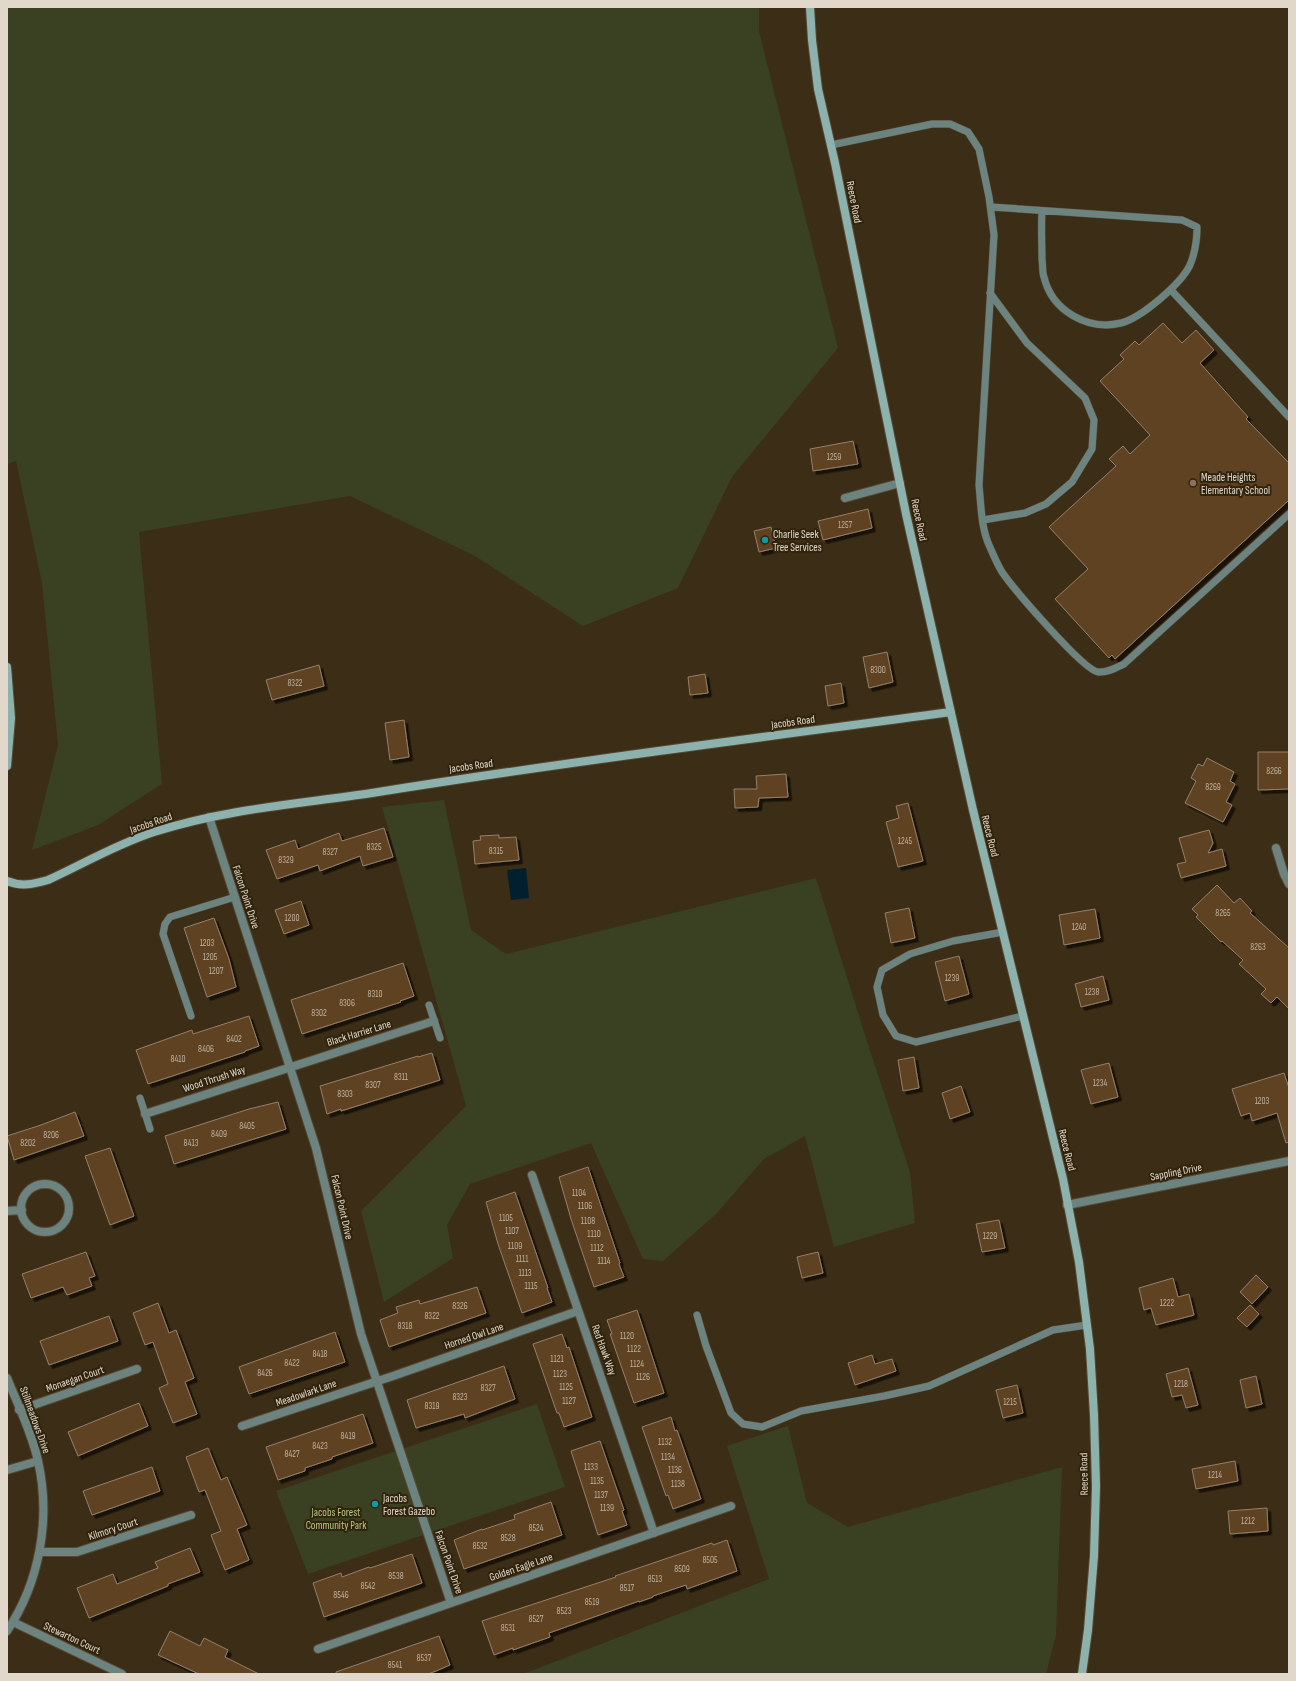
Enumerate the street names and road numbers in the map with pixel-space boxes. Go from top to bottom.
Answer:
street label: Reece Road [844,180,865,225]
street label: Reece Road [908,498,930,543]
street label: Jacobs Road [769,712,816,732]
street label: Jacobs Road [447,756,494,776]
street label: Jacobs Road [127,810,174,837]
street label: Reece Road [979,814,1002,859]
street label: Falcon Point Drive [230,864,262,930]
street label: Black Harrier Lane [325,1017,393,1049]
street label: Wood Thrush Way [181,1063,248,1095]
street label: Reece Road [1056,1128,1079,1173]
street label: Sappling Drive [1149,1161,1203,1183]
street label: Falcon Point Drive [328,1173,356,1241]
street label: Horned Owl Lane [443,1320,505,1352]
street label: Red Hawk Way [589,1323,619,1378]
street label: Monaegan Court [44,1363,106,1395]
street label: Meadowlark Lane [274,1377,338,1409]
street label: Stillmeadows Drive [17,1385,53,1455]
street label: Reece Road [1077,1452,1091,1495]
street label: Kilmory Court [87,1515,140,1543]
street label: Falcon Point Drive [432,1529,466,1595]
street label: Golden Eagle Lane [488,1550,554,1584]
street label: Stewarton Court [41,1619,103,1657]

